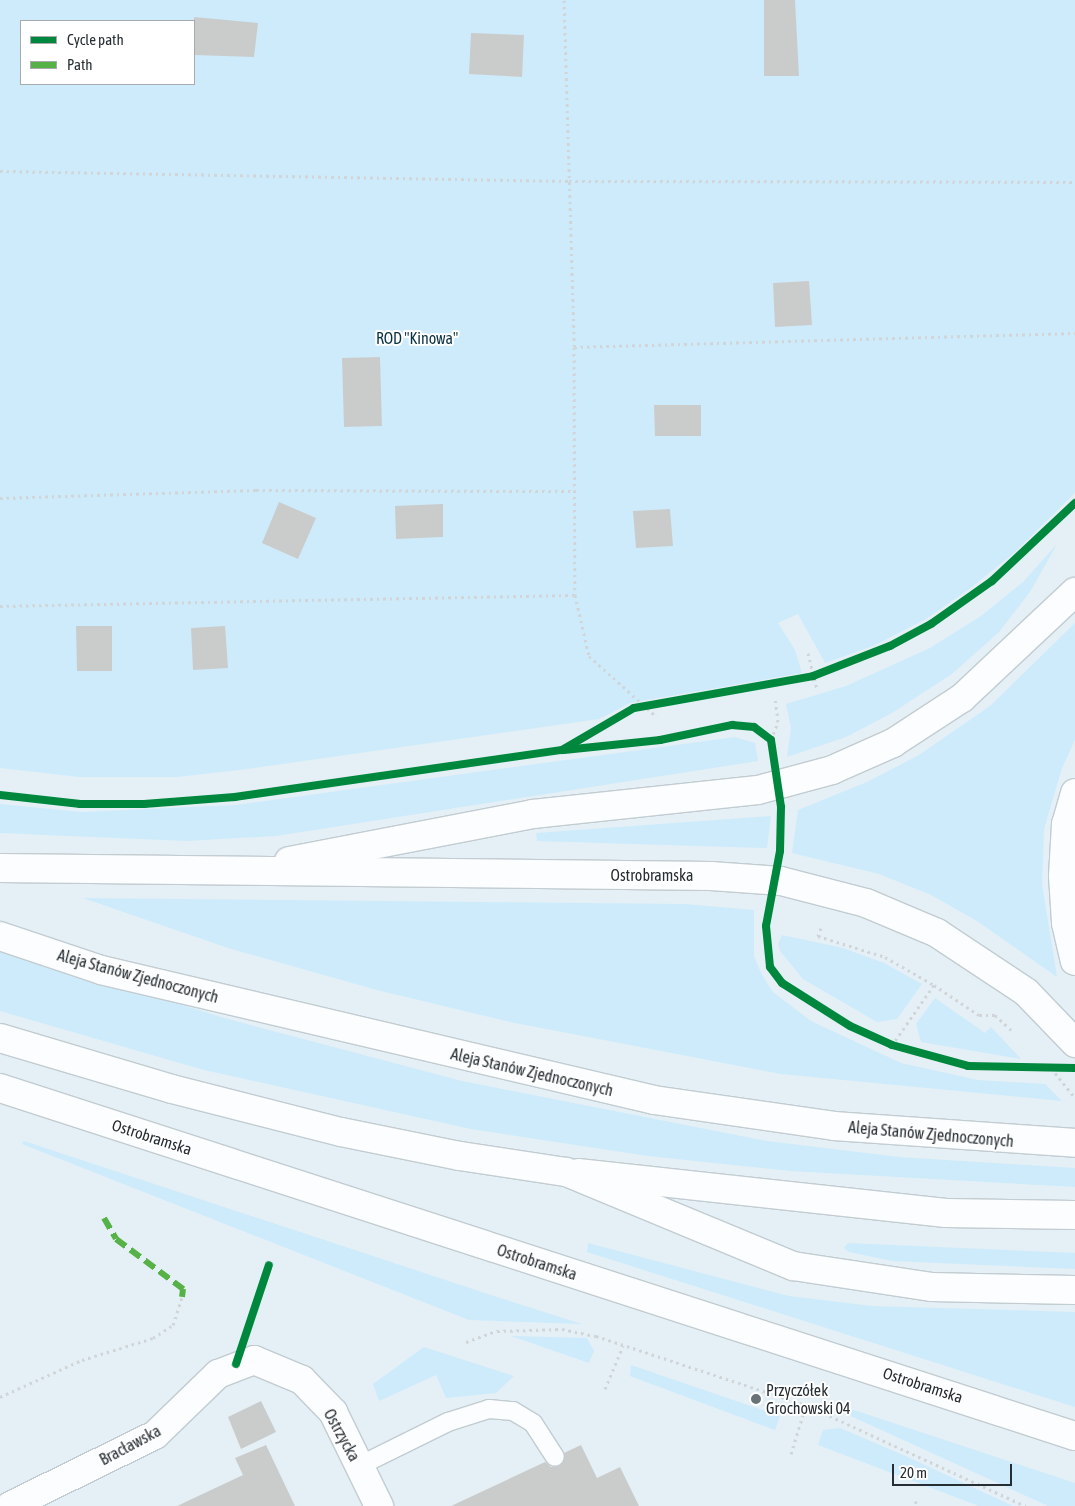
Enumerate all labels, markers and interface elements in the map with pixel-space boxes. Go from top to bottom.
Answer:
legend [20,20,195,85]
text: Cycle path [67,31,124,48]
text: Path [67,56,93,73]
park label: ROD "Kinowa" [376,328,458,348]
street label: Ostrobramska [611,865,693,885]
street label: Aleja Stanów Zjednoczonych [55,945,221,1007]
street label: Aleja Stanów Zjednoczonych [449,1044,615,1100]
street label: Ostrobramska [110,1115,194,1159]
street label: Aleja Stanów Zjednoczonych [847,1117,1015,1151]
street label: Ostrobramska [495,1240,579,1284]
street label: Ostrobramska [881,1363,965,1407]
place label: Przyczółek Grochowski 04 [766,1380,850,1418]
marker: Przyczółek Grochowski 04 [750,1393,762,1405]
street label: Ostrzycka [320,1405,364,1465]
street label: Bracławska [96,1421,164,1469]
scale bar [895,1454,1015,1486]
text: 20 m [900,1464,927,1481]

